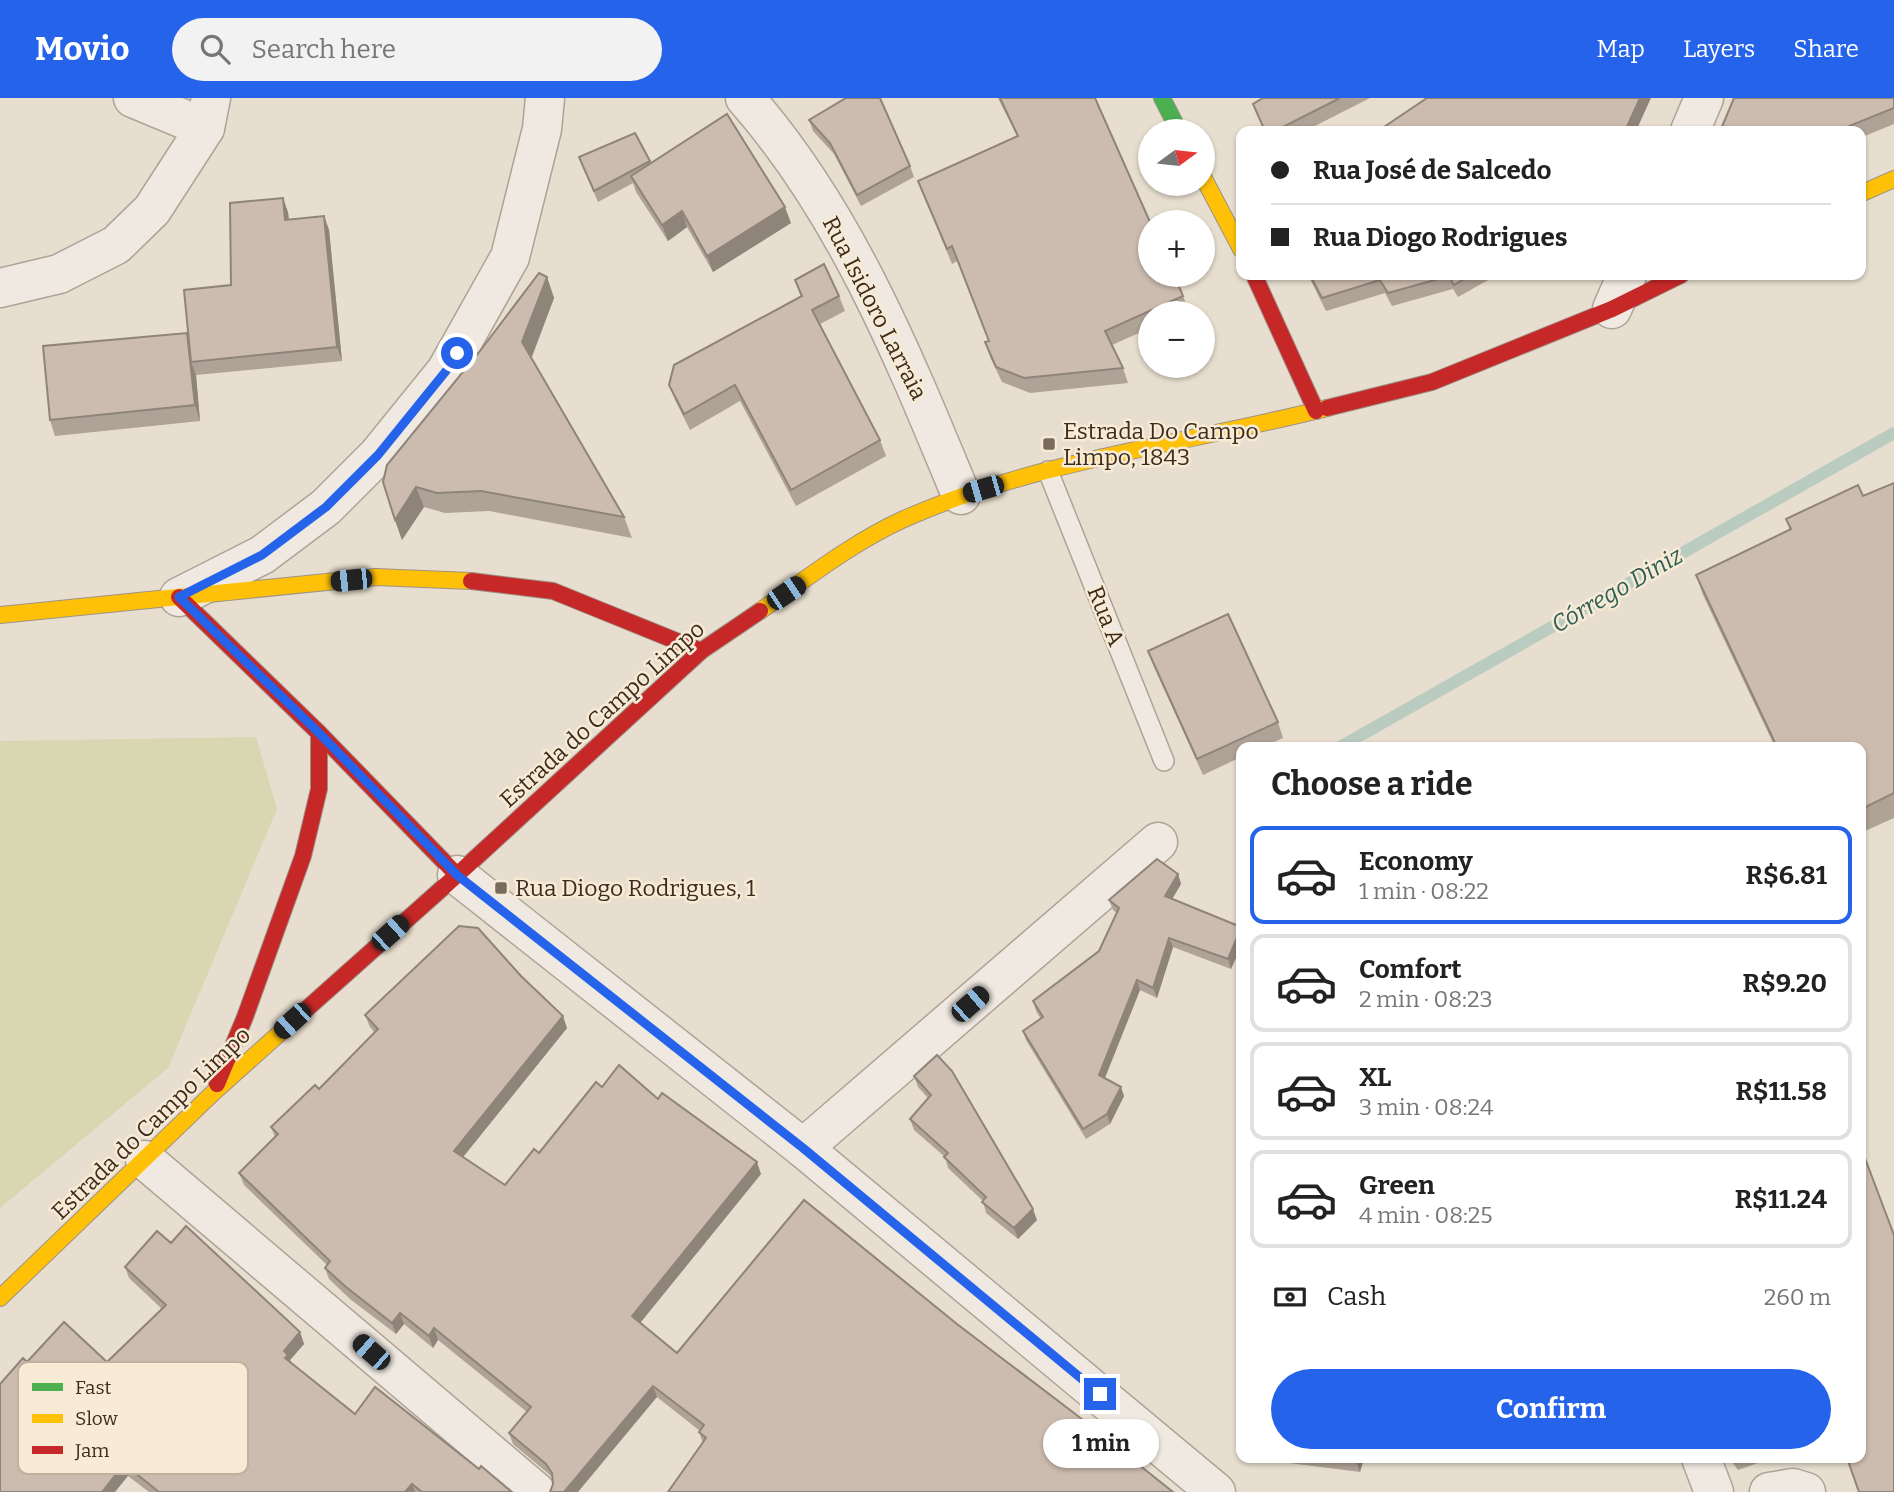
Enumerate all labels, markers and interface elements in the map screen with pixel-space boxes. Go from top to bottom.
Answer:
search box [172,18,662,81]
text: Movio [35,29,130,69]
icon: search [196,30,234,68]
text: Search here [252,34,396,65]
text: Map [1597,35,1645,63]
text: Layers [1683,35,1755,63]
text: Share [1793,35,1859,63]
north arrow [1138,119,1214,196]
map controls [1138,119,1215,378]
text: Rua José de Salcedo [1313,155,1552,186]
button: + [1138,210,1215,287]
street label: Rua Isidoro Larraia [817,212,934,405]
text: Rua Diogo Rodrigues [1313,222,1568,253]
button: − [1138,301,1215,378]
route start [441,337,473,369]
place label: Estrada Do Campo Limpo, 1843 [1063,417,1259,471]
marker: Estrada Do Campo Limpo, 1843 [1041,436,1057,452]
car [960,473,1007,505]
water label: Córrego Diniz [1547,541,1687,639]
car [330,567,373,593]
car [763,573,810,613]
street label: Rua A [1081,582,1131,651]
street label: Estrada do Campo Limpo [494,615,710,813]
text: Choose a ride [1271,765,1472,803]
icon: car [1275,844,1338,907]
text: Economy [1359,846,1473,877]
text: R$6.81 [1746,860,1827,891]
place label: Rua Diogo Rodrigues, 1 [515,874,756,902]
text: 1 min · 08:22 [1359,877,1489,905]
marker: Rua Diogo Rodrigues, 1 [493,880,509,896]
car [368,911,413,955]
icon: car [1275,952,1338,1015]
text: Comfort [1359,954,1462,985]
text: R$9.20 [1743,968,1827,999]
car [948,982,993,1026]
text: 2 min · 08:23 [1359,985,1493,1013]
car [270,999,315,1043]
street label: Estrada do Campo Limpo [46,1021,256,1225]
icon: car [1275,1060,1338,1123]
text: XL [1359,1062,1391,1093]
text: R$11.58 [1735,1076,1827,1107]
text: 3 min · 08:24 [1359,1093,1493,1121]
icon: car [1275,1168,1338,1231]
text: Green [1359,1170,1435,1201]
text: R$11.24 [1735,1184,1827,1215]
text: 4 min · 08:25 [1359,1201,1493,1229]
icon: cash [1271,1278,1309,1316]
text: Cash [1327,1281,1386,1312]
text: 260 m [1764,1283,1831,1311]
car [349,1330,394,1374]
legend [18,1362,248,1474]
button: Confirm [1271,1369,1831,1449]
text: Fast [75,1376,112,1399]
route end [1084,1378,1116,1410]
text: Slow [75,1407,118,1430]
callout: 1 min [1042,1418,1158,1468]
text: 1 min [1072,1429,1130,1457]
text: Jam [74,1439,109,1462]

